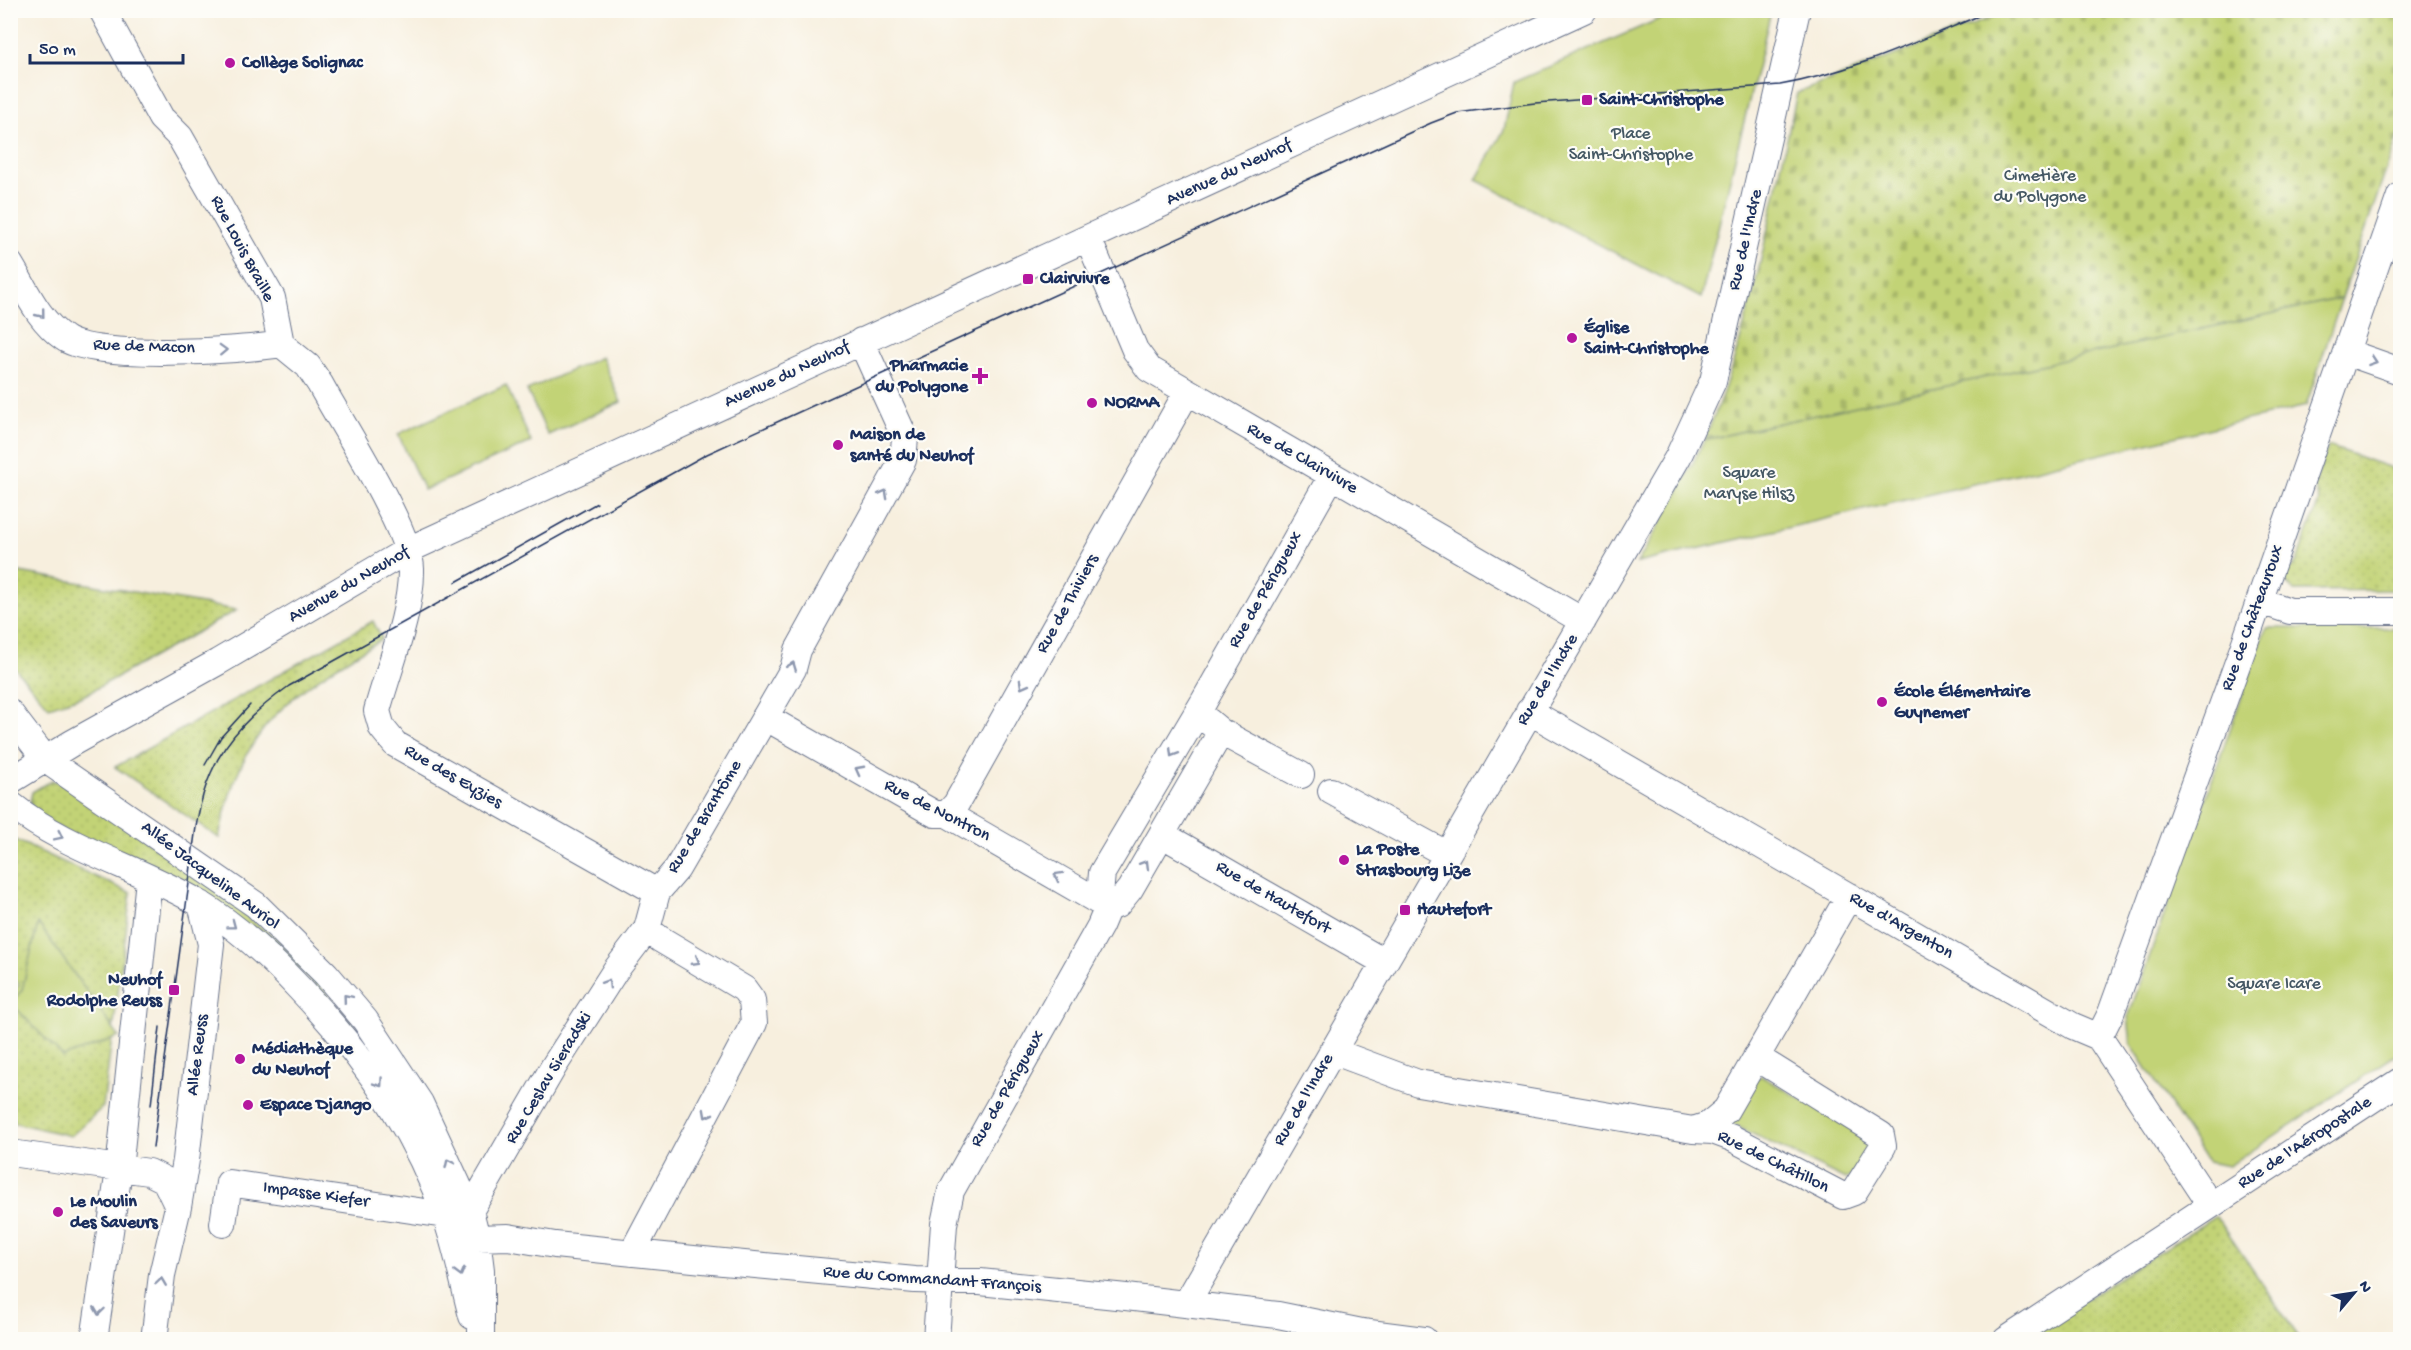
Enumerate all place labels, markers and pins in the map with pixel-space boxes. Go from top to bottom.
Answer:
place label: Collège Solignac [241,53,363,74]
marker: Collège Solignac [223,56,237,70]
place label: Saint-Christophe [1599,90,1724,111]
marker: Saint-Christophe [1580,93,1594,107]
place label: Clairvivre [1039,269,1110,290]
marker: Clairvivre [1021,272,1035,286]
place label: Église Saint-Christophe [1584,317,1709,360]
marker: Église Saint-Christophe [1565,331,1579,345]
place label: Pharmacie du Polygone [875,356,969,398]
marker: Pharmacie du Polygone [973,369,987,383]
place label: NORMA [1104,393,1161,414]
marker: NORMA [1085,396,1099,410]
place label: Maison de santé du Neuhof [850,425,975,467]
marker: Maison de santé du Neuhof [831,438,845,452]
place label: École Élémentaire Guynemer [1894,681,2031,724]
marker: École Élémentaire Guynemer [1875,695,1889,709]
place label: La Poste Strasbourg Lize [1356,840,1471,882]
marker: La Poste Strasbourg Lize [1337,853,1351,867]
place label: Hautefort [1417,900,1493,921]
marker: Hautefort [1398,903,1412,917]
place label: Neuhof Rodolphe Reuss [46,970,163,1012]
marker: Neuhof Rodolphe Reuss [167,983,181,997]
place label: Médiathèque du Neuhof [252,1039,354,1081]
marker: Médiathèque du Neuhof [233,1052,247,1066]
place label: Espace Django [260,1095,372,1116]
marker: Espace Django [241,1098,255,1112]
place label: Le Moulin des Saveurs [70,1192,159,1234]
marker: Le Moulin des Saveurs [51,1205,65,1219]

